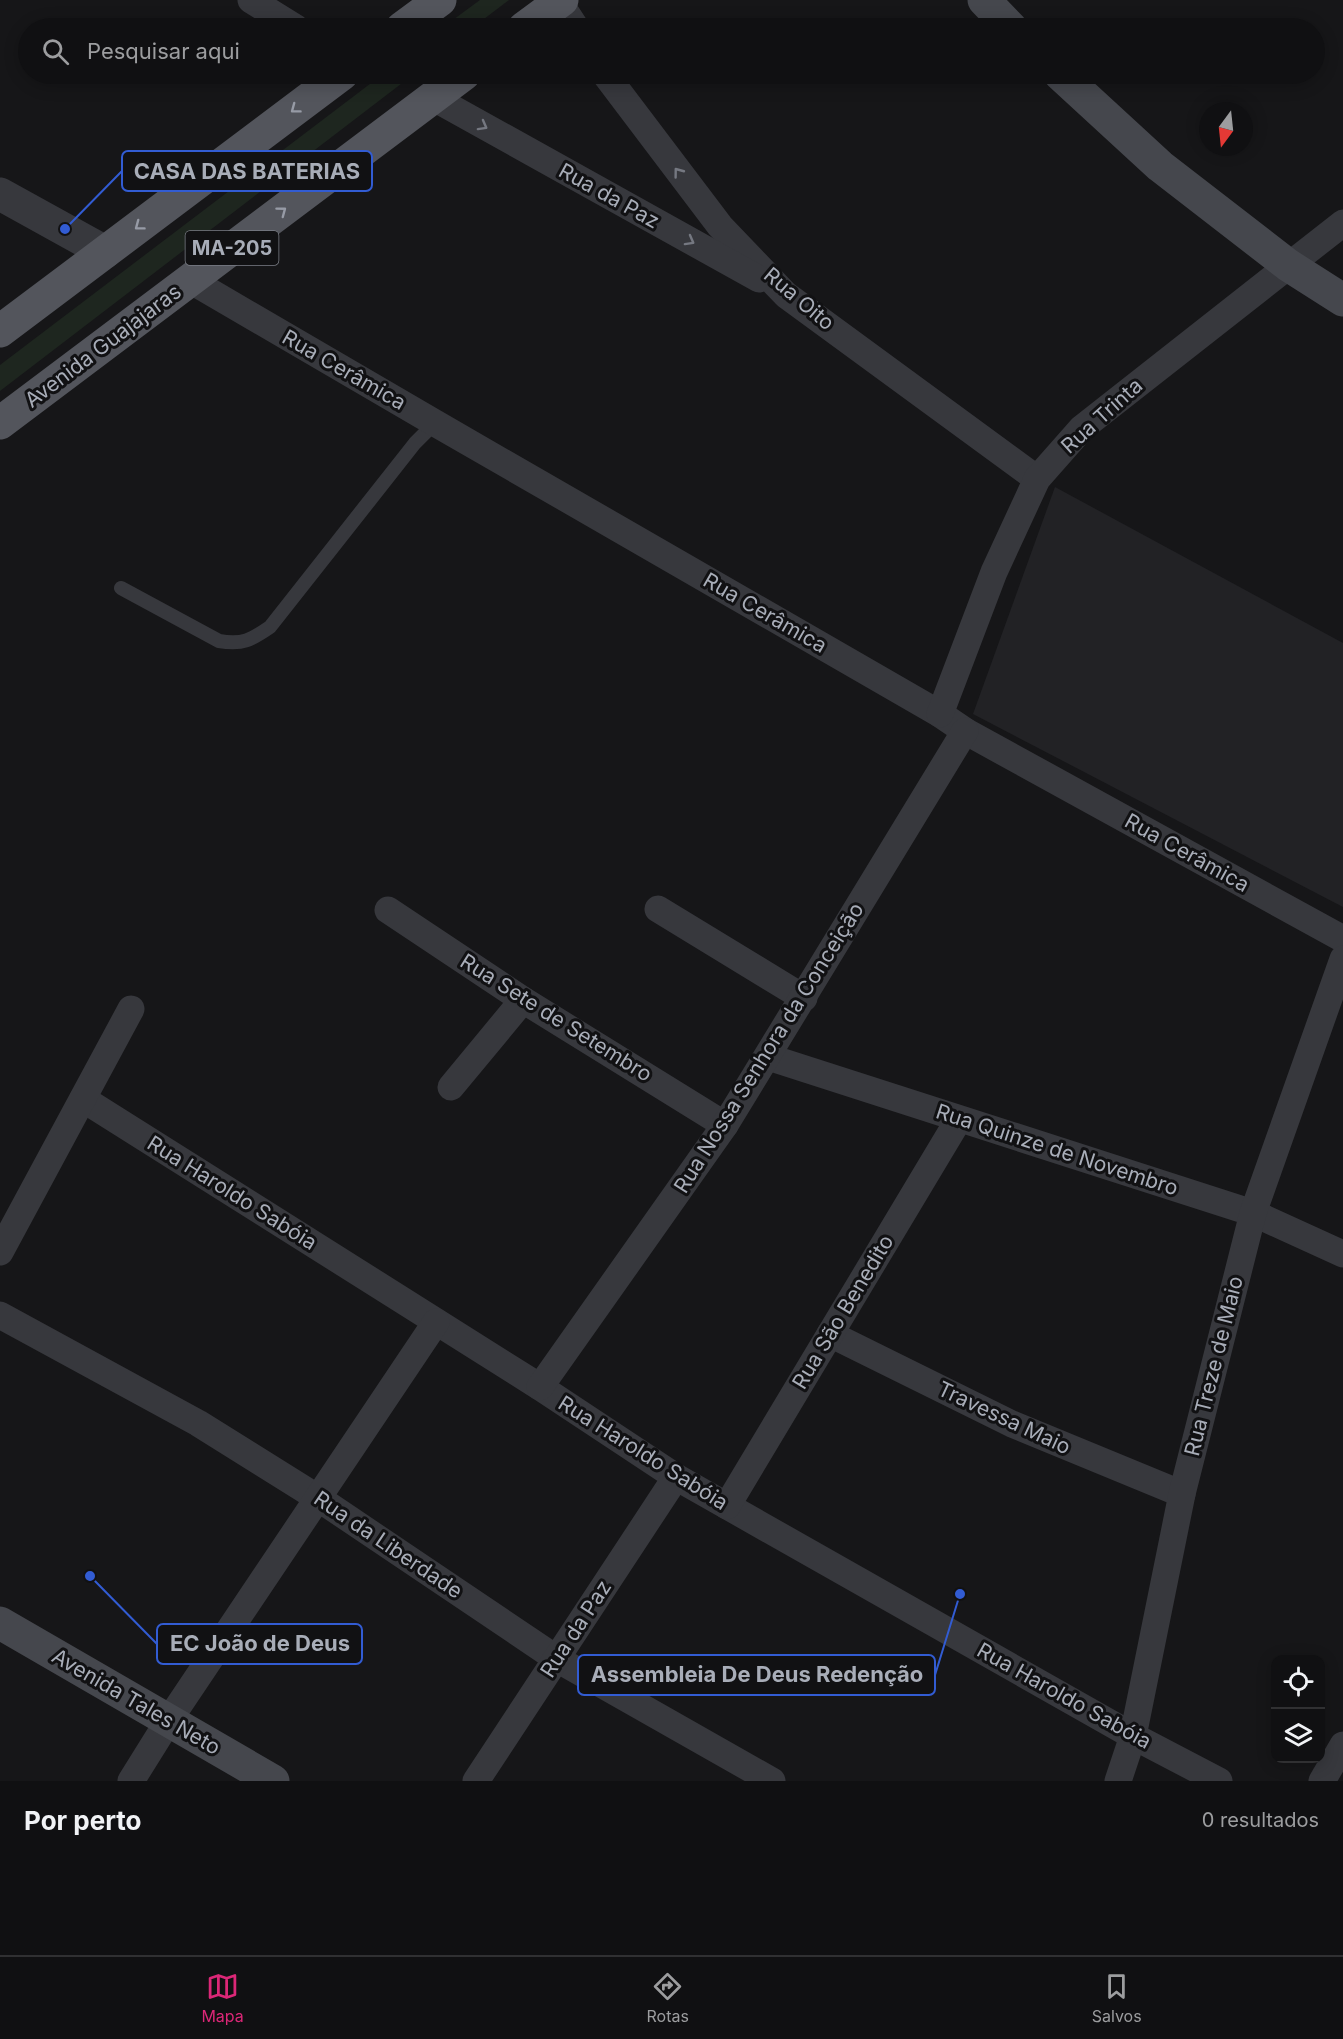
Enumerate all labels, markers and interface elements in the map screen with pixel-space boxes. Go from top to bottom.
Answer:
search box [18,18,1325,84]
icon: search [39,35,72,68]
text: Pesquisar aqui [87,38,240,64]
one-way arrow [291,101,302,112]
north arrow [1199,102,1253,156]
one-way arrow [477,119,487,130]
callout: CASA DAS BATERIAS [122,151,372,191]
text: CASA DAS BATERIAS [134,158,360,184]
street label: Rua da Paz [555,158,664,233]
one-way arrow [675,168,686,179]
one-way arrow [275,207,286,218]
one-way arrow [135,219,146,230]
road number: MA-205 [186,231,278,265]
one-way arrow [684,234,694,245]
street label: Rua Oito [759,262,840,335]
street label: Avenida Guajajaras [20,279,186,413]
street label: Rua Cerâmica [278,324,410,415]
street label: Rua Trinta [1056,373,1147,459]
street label: Rua Cerâmica [699,567,831,658]
street label: Rua Cerâmica [1121,808,1254,897]
street label: Rua Nossa Senhora da Conceição [669,898,869,1197]
street label: Rua Sete de Setembro [456,948,657,1087]
street label: Rua Quinze de Novembro [933,1099,1181,1201]
street label: Rua Haroldo Sabóia [143,1130,322,1255]
street label: Rua São Benedito [787,1230,898,1393]
street label: Rua Treze de Maio [1179,1273,1248,1458]
street label: Travessa Maio [934,1376,1075,1459]
street label: Rua Haroldo Sabóia [554,1390,733,1515]
street label: Rua da Liberdade [309,1486,467,1603]
street label: Rua da Paz [535,1575,616,1682]
callout: EC João de Deus [157,1624,362,1664]
text: EC João de Deus [170,1630,350,1656]
street label: Rua Haroldo Sabóia [973,1637,1156,1754]
street label: Avenida Tales Neto [48,1643,225,1760]
callout: Assembleia De Deus Redenção [578,1655,935,1695]
map controls [1271,1655,1325,1763]
button: locate [1271,1655,1325,1709]
text: Assembleia De Deus Redenção [591,1661,923,1687]
button: layers [1271,1709,1325,1763]
text: Por perto [24,1805,142,1836]
text: 0 resultados [1202,1808,1319,1832]
tab: Mapa [201,1970,244,2026]
tab: Rotas [647,1970,689,2026]
tab: Salvos [1092,1970,1142,2026]

